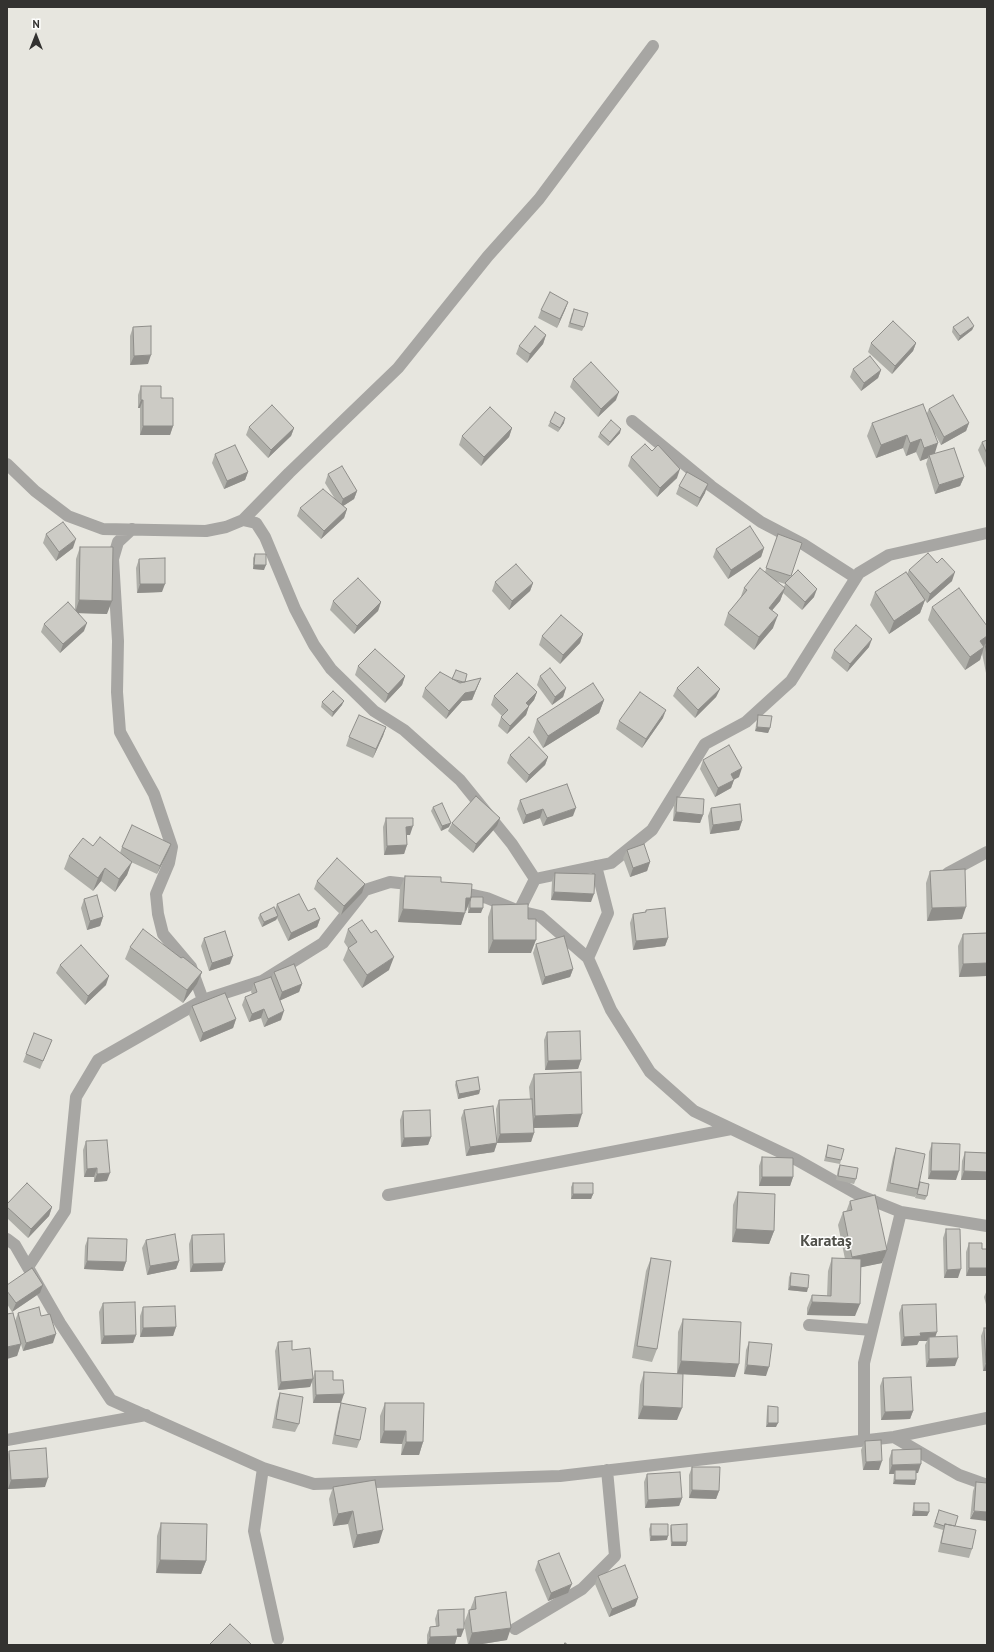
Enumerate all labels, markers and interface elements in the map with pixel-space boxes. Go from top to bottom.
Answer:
north arrow [16,16,56,56]
text: N [32,17,40,31]
district label: Karataş [800,1231,852,1251]

